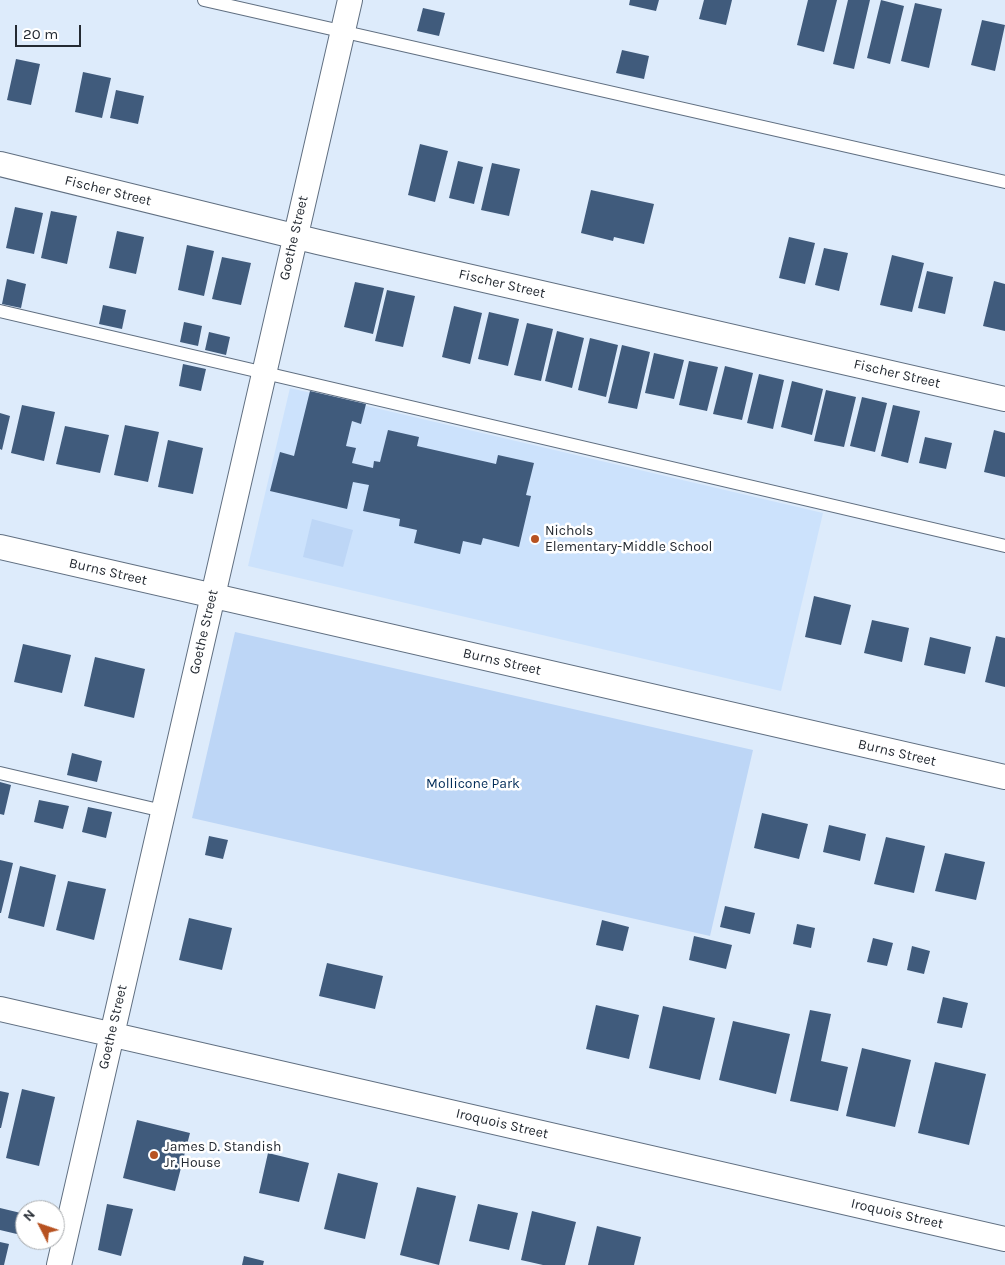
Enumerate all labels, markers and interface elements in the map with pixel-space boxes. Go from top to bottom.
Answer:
scale bar [18,15,84,47]
text: 20 m [23,25,58,43]
street label: Fischer Street [63,172,153,210]
street label: Goethe Street [276,194,312,282]
street label: Fischer Street [457,266,547,302]
street label: Fischer Street [852,356,942,392]
place label: Nichols Elementary-Middle School [545,523,713,556]
marker: Nichols Elementary-Middle School [529,533,541,545]
street label: Burns Street [67,555,149,589]
street label: Goethe Street [186,588,222,676]
street label: Burns Street [461,645,543,679]
street label: Burns Street [856,736,938,770]
park label: Mollicone Park [426,776,520,792]
street label: Goethe Street [95,983,131,1071]
street label: Iroquois Street [454,1105,550,1143]
place label: James D. Standish Jr. House [164,1139,282,1172]
marker: James D. Standish Jr. House [148,1149,160,1161]
street label: Iroquois Street [849,1195,945,1233]
north arrow [15,1200,65,1250]
text: N [19,1206,39,1225]

